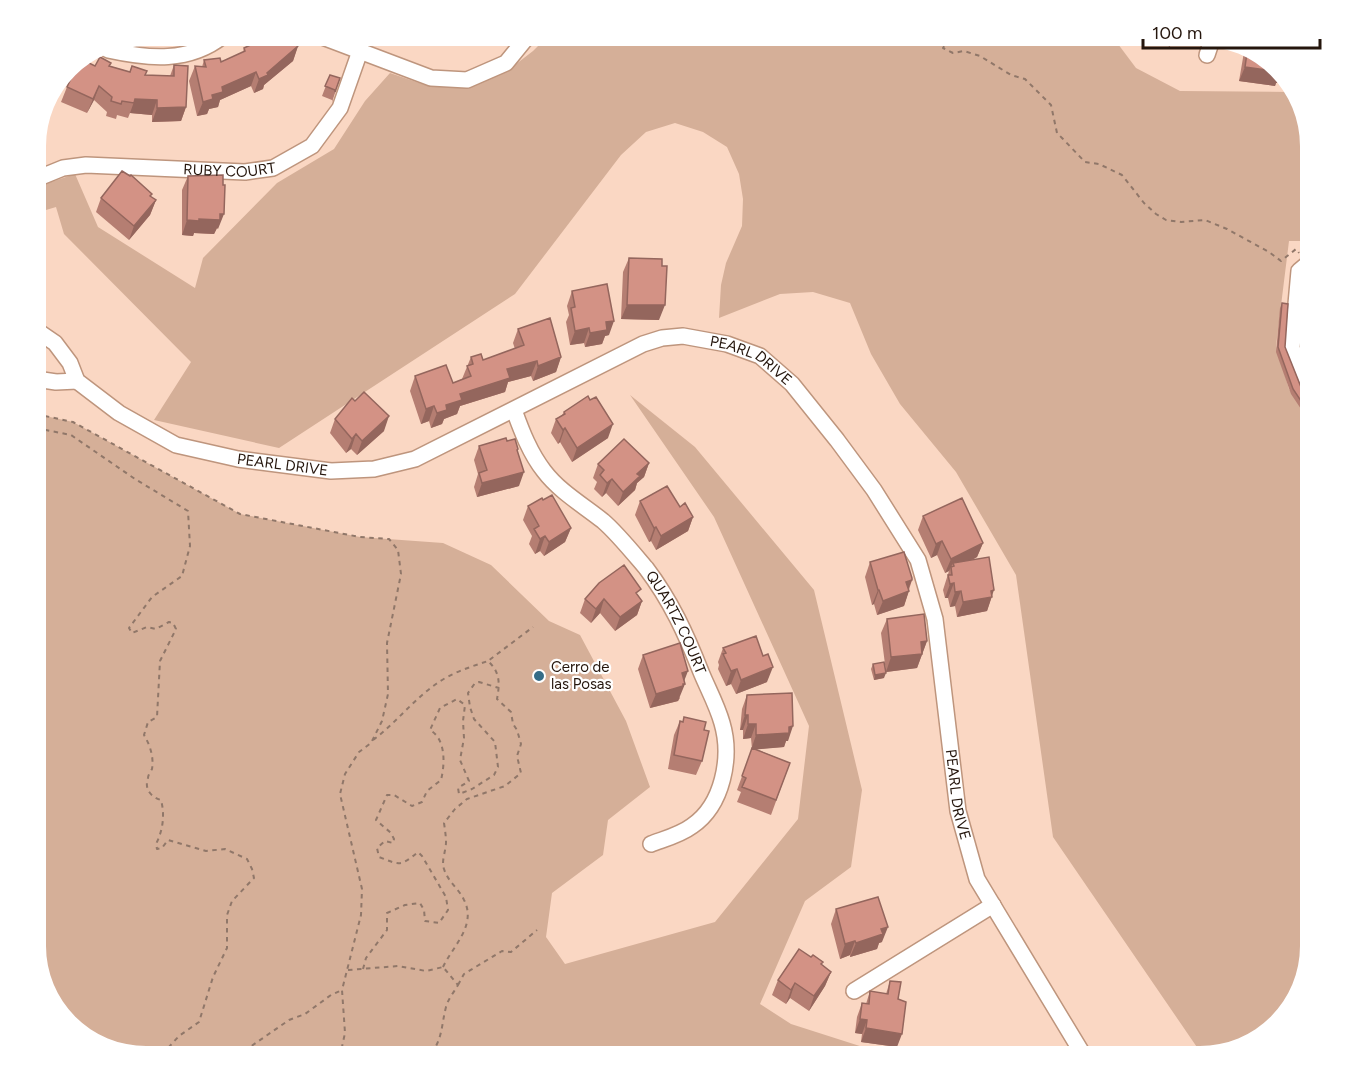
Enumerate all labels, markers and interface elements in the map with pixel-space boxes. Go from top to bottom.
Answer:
scale bar [1143,12,1320,50]
text: 100 m [1152,22,1202,44]
street label: RUBY COURT [183,159,277,181]
street label: PEARL DRIVE [709,332,796,389]
street label: PEARL DRIVE [236,450,329,480]
street label: QUARTZ COURT [642,567,710,677]
place label: Cerro de las Posas [551,658,612,693]
marker: Cerro de las Posas [532,669,546,683]
street label: PEARL DRIVE [942,748,975,842]

